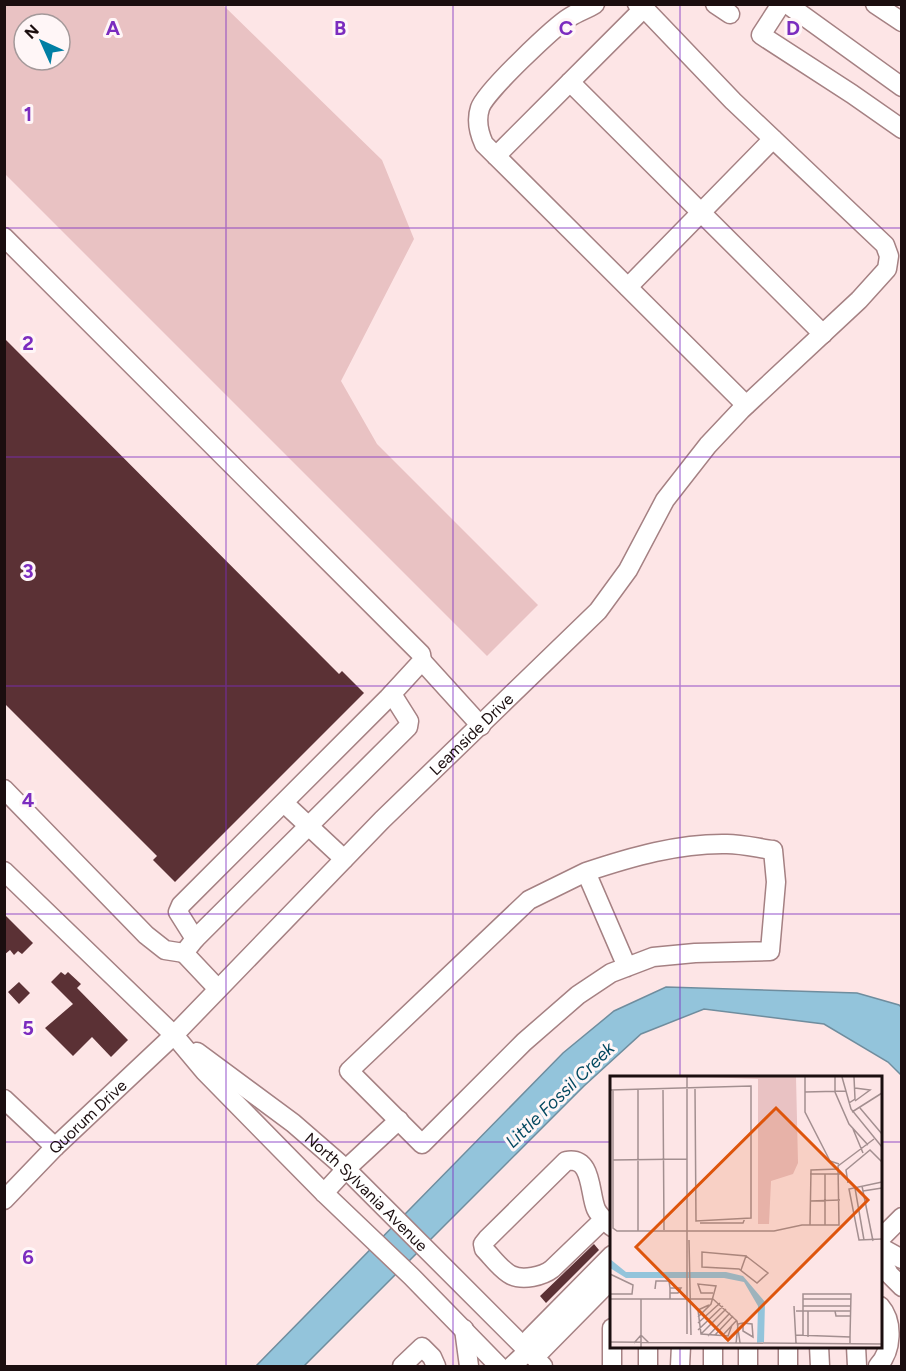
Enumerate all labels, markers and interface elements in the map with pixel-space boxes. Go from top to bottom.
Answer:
north arrow [12,12,72,72]
text: A [106,16,121,40]
text: B [334,16,346,40]
text: C [559,16,573,40]
text: D [786,16,800,40]
text: N [21,21,43,43]
text: 1 [24,102,32,126]
text: 2 [22,331,34,355]
text: 3 [22,559,34,583]
street label: Leamside Drive [426,689,517,779]
text: 4 [22,788,35,812]
text: 5 [22,1016,34,1040]
water label: Little Fossil Creek [501,1037,620,1153]
street label: Quorum Drive [45,1076,131,1158]
inset map [610,1076,882,1347]
street label: North Sylvania Avenue [301,1129,432,1255]
text: 6 [22,1245,34,1269]

